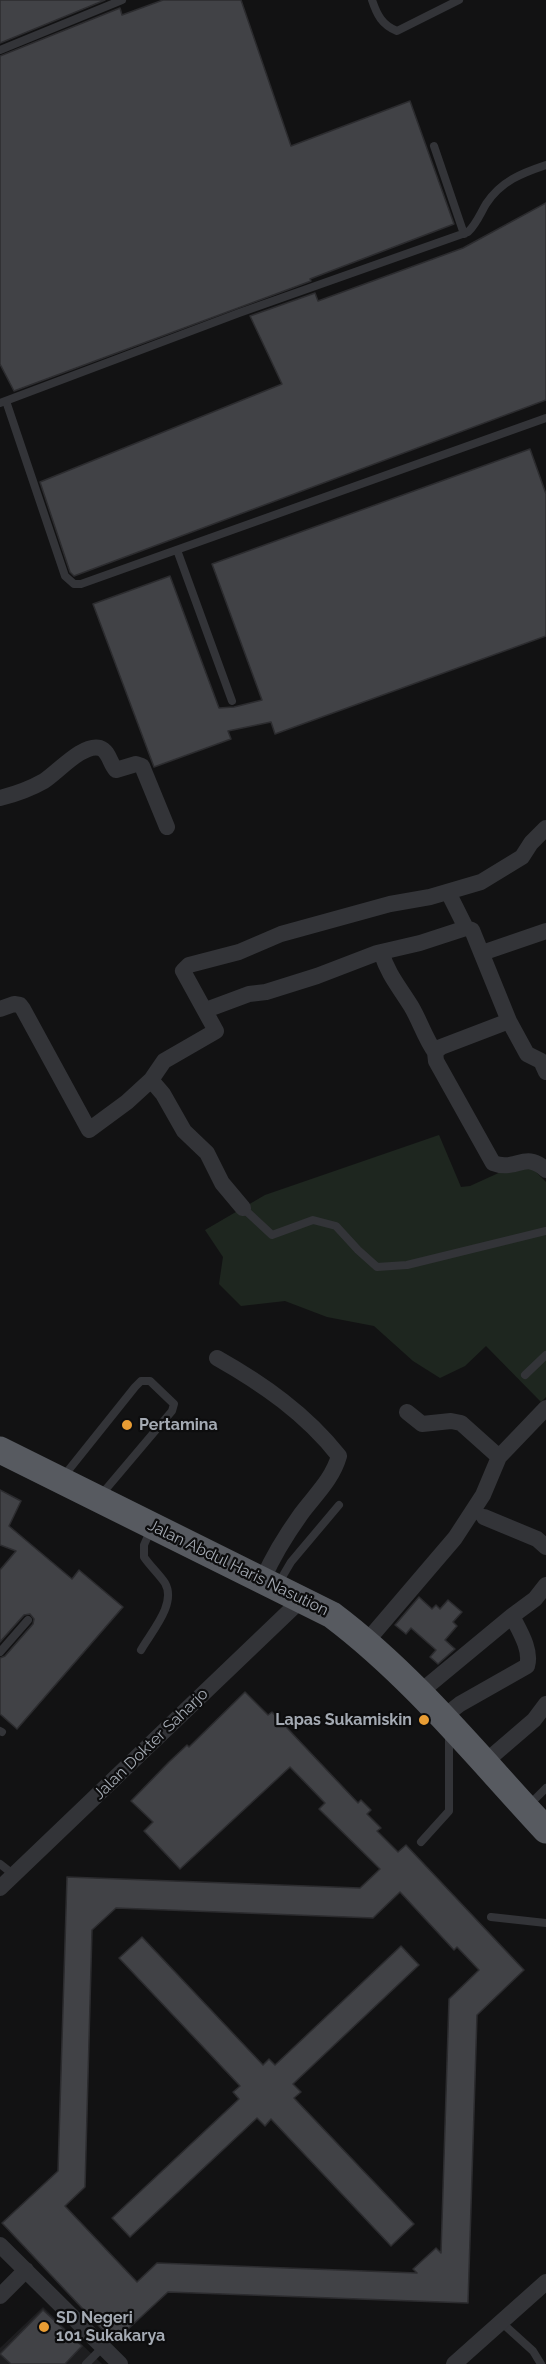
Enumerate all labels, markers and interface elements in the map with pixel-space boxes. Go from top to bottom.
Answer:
place label: Pertamina [139,1415,218,1435]
marker: Pertamina [120,1418,134,1432]
street label: Jalan Abdul Haris Nasution [145,1516,331,1620]
street label: Jalan Dokter Saharjo [90,1684,212,1804]
place label: Lapas Sukamiskin [275,1710,412,1730]
marker: Lapas Sukamiskin [417,1713,431,1727]
place label: SD Negeri 101 Sukakarya [56,2308,165,2346]
marker: SD Negeri 101 Sukakarya [37,2320,51,2334]

